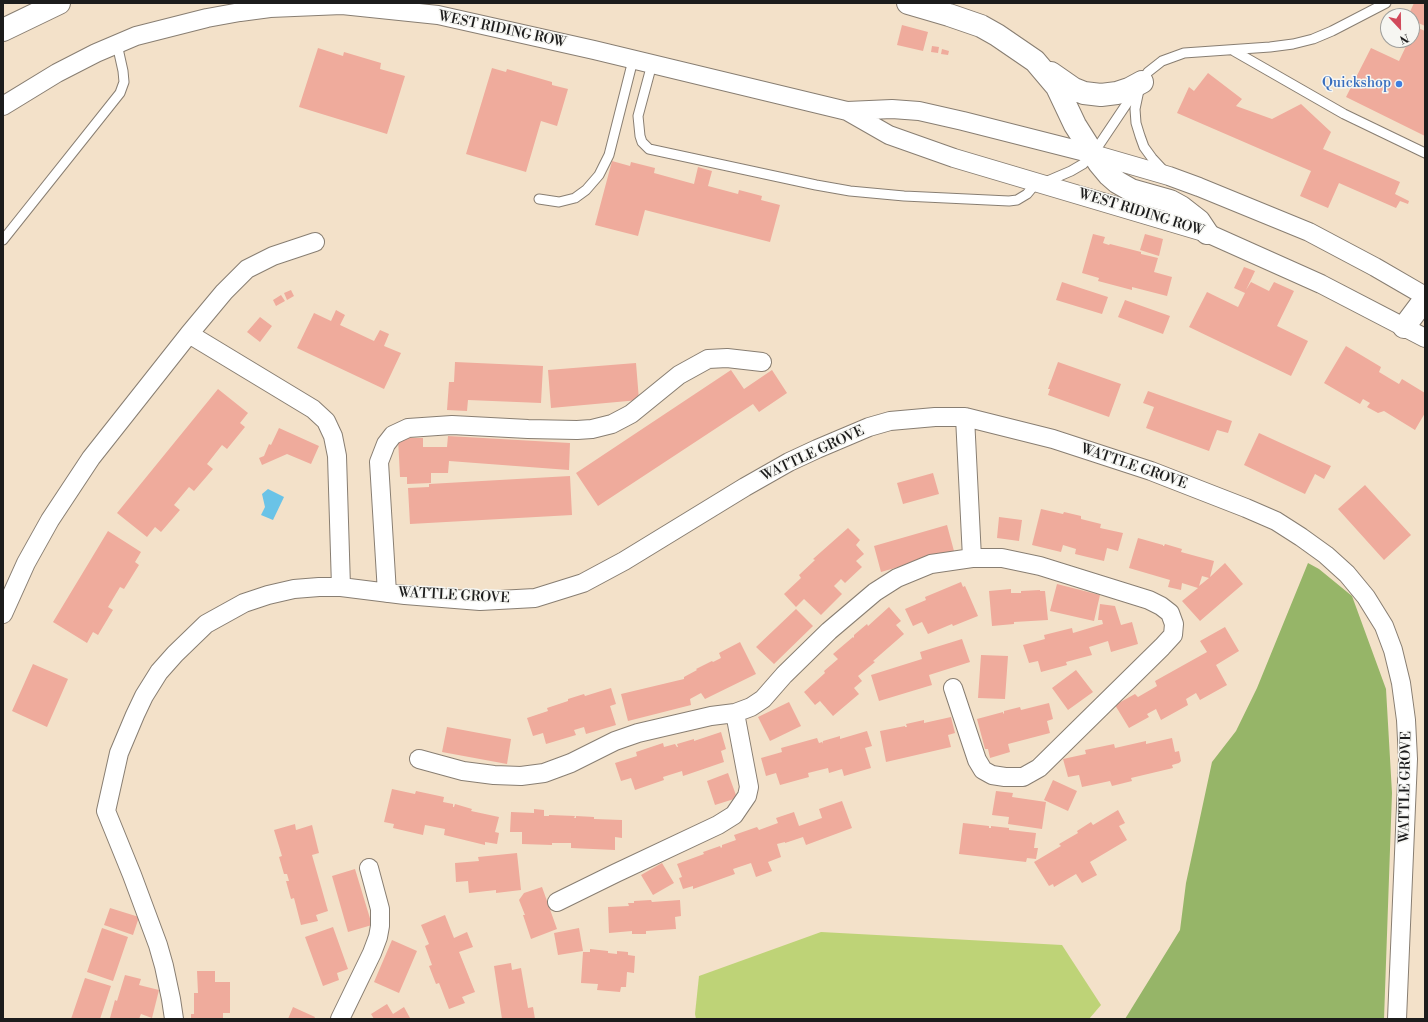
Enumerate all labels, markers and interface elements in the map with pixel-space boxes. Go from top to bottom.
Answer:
street label: WEST RIDING ROW [437,8,567,52]
north arrow [1380,8,1420,48]
text: N [1397,30,1411,46]
place label: Quickshop [1322,76,1391,92]
marker: Quickshop [1394,79,1404,89]
street label: WEST RIDING ROW [1076,186,1206,240]
street label: WATTLE GROVE [759,423,867,485]
street label: WATTLE GROVE [1078,441,1190,493]
street label: WATTLE GROVE [398,585,510,607]
street label: WATTLE GROVE [1397,731,1415,843]

